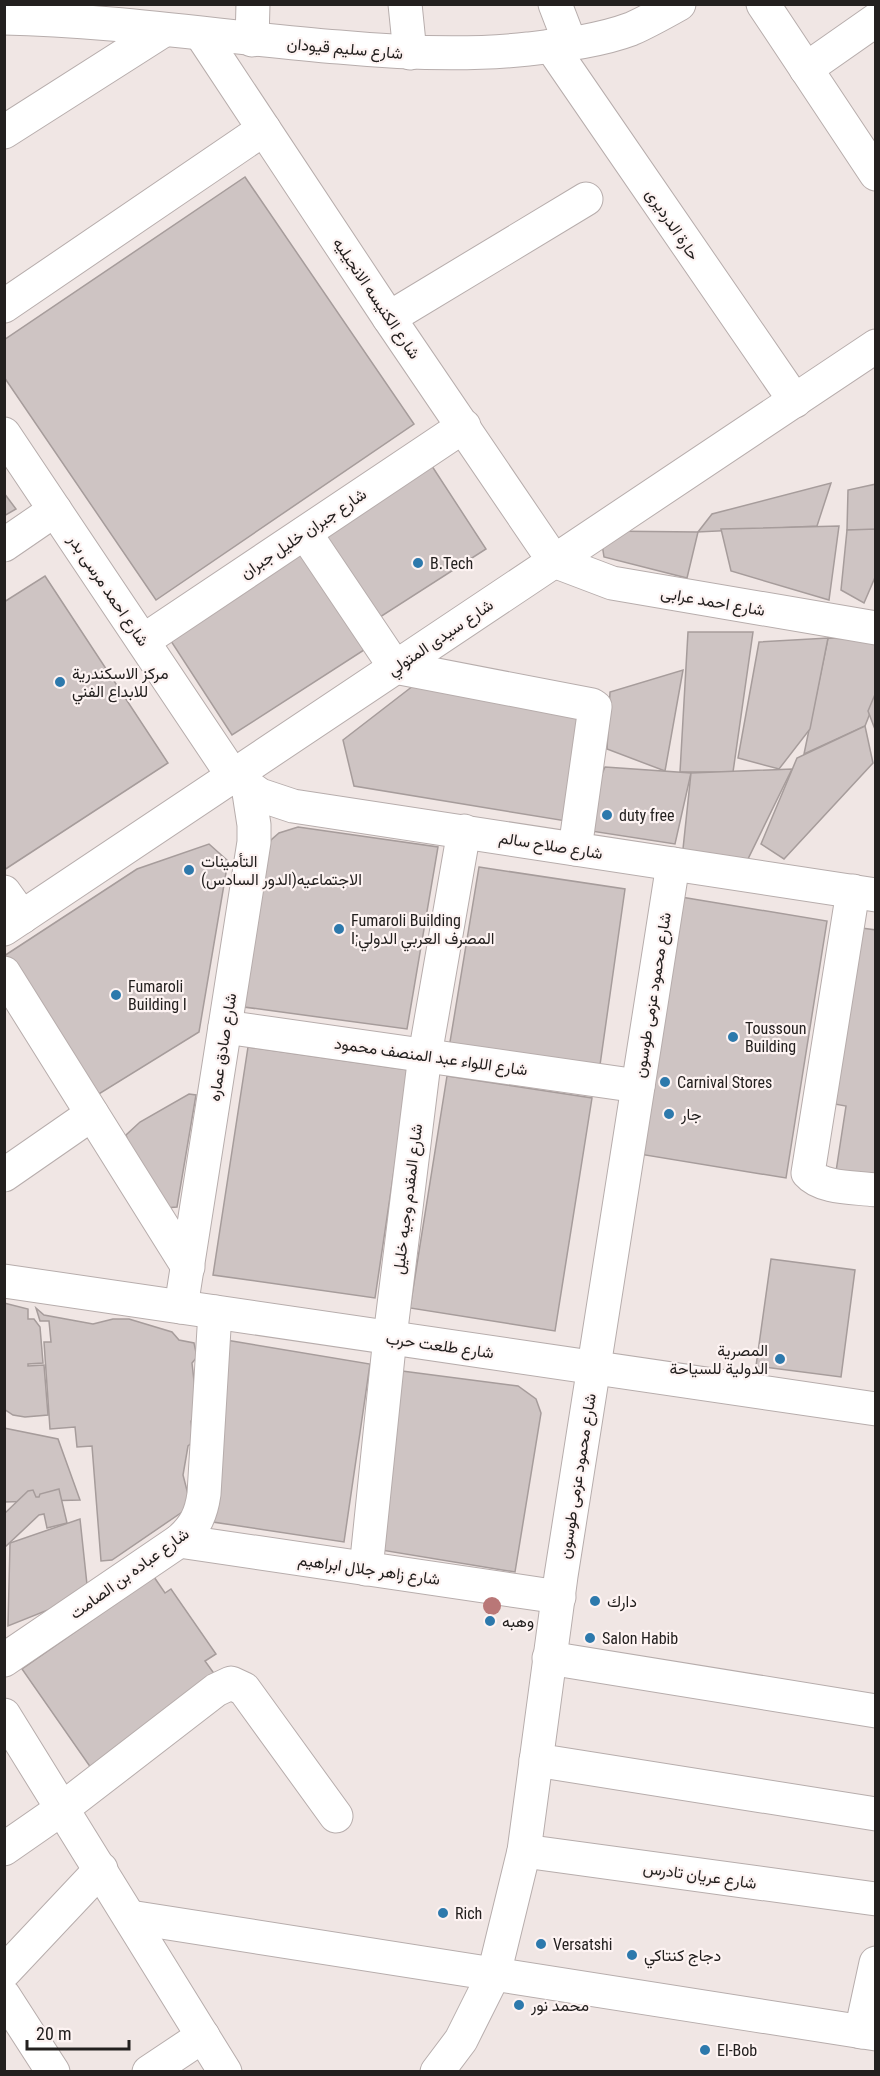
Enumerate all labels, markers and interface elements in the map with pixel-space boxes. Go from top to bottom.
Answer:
street label: شارع سليم قيودان [286,34,404,65]
street label: حارة الدرديرى [641,185,704,264]
street label: شارع الكنيسه الانجيليه [327,234,424,364]
street label: شارع جبران خليل جبران [237,484,371,584]
street label: شارع احمد مرسى بدر [62,530,153,651]
place label: B.Tech [430,554,473,573]
marker: B.Tech [411,556,425,570]
street label: شارع احمد عرابى [659,583,766,622]
street label: شارع سيدى المتولي [384,595,499,683]
place label: مركز الاسكندرية للابداع الفني [72,664,168,705]
marker: مركز الاسكندرية للابداع الفني [53,675,67,689]
place label: duty free [619,806,675,825]
marker: duty free [600,808,614,822]
street label: شارع صلاح سالم [497,828,604,865]
place label: التأمينات الاجتماعيه(الدور السادس) [201,852,362,890]
marker: التأمينات الاجتماعيه(الدور السادس) [182,863,196,877]
place label: Fumaroli Building I;المصرف العربي الدولي [351,911,495,952]
street label: شارع محمود عزمى طوسون [630,911,677,1079]
marker: Fumaroli Building I;المصرف العربي الدولي [332,922,346,936]
place label: Fumaroli Building I [128,977,187,1014]
marker: Fumaroli Building I [109,988,123,1002]
street label: شارع صادق عماره [205,992,242,1103]
place label: Toussoun Building [745,1019,806,1056]
marker: Toussoun Building [726,1030,740,1044]
street label: شارع اللواء عبد المنصف محمود [333,1034,529,1081]
place label: Carnival Stores [677,1073,772,1092]
marker: Carnival Stores [658,1075,672,1089]
place label: جار [680,1105,702,1125]
marker: جار [662,1107,676,1121]
street label: شارع المقدم وجيه خليل [389,1123,428,1276]
street label: شارع طلعت حرب [385,1329,495,1364]
place label: المصرية الدولية للسياحة [669,1341,768,1379]
marker: المصرية الدولية للسياحة [773,1352,787,1366]
street label: شارع محمود عزمى طوسون [555,1392,602,1560]
street label: شارع عباده بن الصامت [66,1524,194,1625]
street label: شارع زاهر جلال ابراهيم [296,1550,441,1591]
place label: دارك [607,1592,637,1612]
marker: دارك [588,1594,602,1608]
place label: وهبه [502,1612,534,1632]
marker: وهبه [483,1614,497,1628]
place label: Salon Habib [602,1629,678,1648]
marker: Salon Habib [583,1631,597,1645]
street label: شارع عريان تادرس [642,1858,758,1895]
place label: Rich [455,1904,482,1923]
marker: Rich [436,1906,450,1920]
place label: Versatshi [553,1935,612,1954]
marker: Versatshi [534,1937,548,1951]
place label: دجاج كنتاكي [644,1946,721,1969]
marker: دجاج كنتاكي [625,1948,639,1962]
place label: محمد نور [530,1996,589,2016]
marker: محمد نور [512,1998,526,2012]
scale bar [27,2013,129,2051]
text: 20 m [36,2023,71,2044]
place label: El-Bob [717,2041,757,2060]
marker: El-Bob [698,2043,712,2057]

